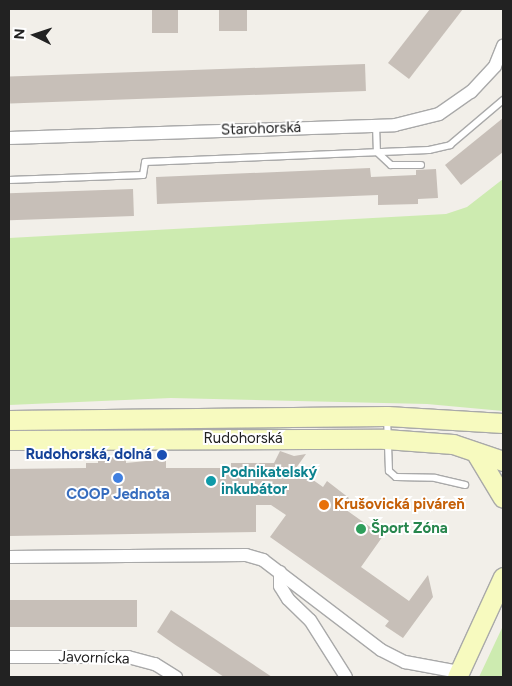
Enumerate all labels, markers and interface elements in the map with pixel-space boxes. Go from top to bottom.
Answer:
north arrow [10,10,60,60]
text: N [11,28,28,40]
street label: Starohorská [221,119,301,139]
street label: Rudohorská [203,430,283,448]
place label: Rudohorská, dolná [25,446,152,464]
marker: Rudohorská, dolná [156,449,168,461]
place label: Podnikatelský inkubátor [221,463,317,498]
marker: COOP Jednota [112,472,124,484]
marker: Podnikatelský inkubátor [205,475,217,487]
place label: COOP Jednota [66,486,170,504]
place label: Krušovická piváreň [334,496,465,514]
marker: Krušovická piváreň [318,499,330,511]
place label: Šport Zóna [371,520,448,538]
marker: Šport Zóna [355,523,367,535]
street label: Javornícka [58,648,130,668]

